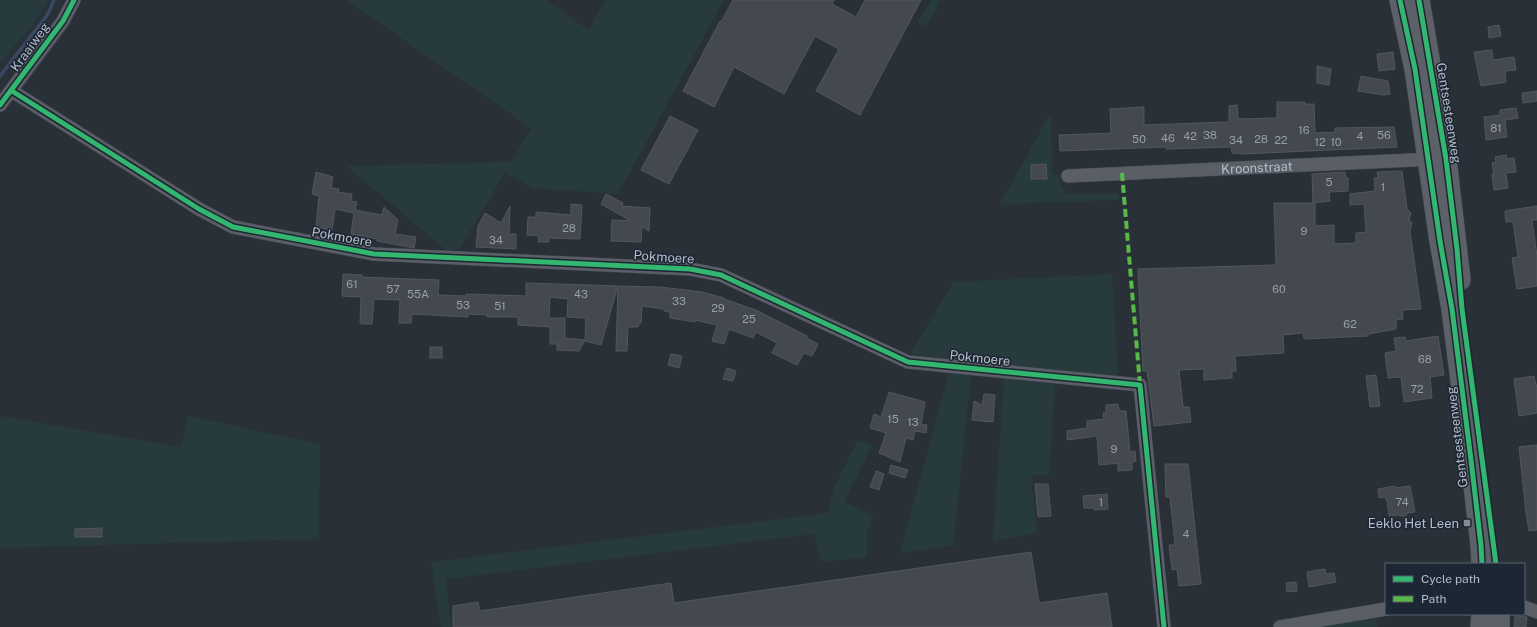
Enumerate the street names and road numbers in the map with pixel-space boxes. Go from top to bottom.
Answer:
street label: Kraaiweg [7,20,53,74]
street label: Gentsesteenweg [1434,62,1464,164]
street label: Kroonstraat [1221,158,1293,176]
street label: Pokmoere [311,224,373,250]
street label: Pokmoere [633,247,695,267]
street label: Pokmoere [949,347,1011,369]
street label: Gentsesteenweg [1443,386,1471,488]

